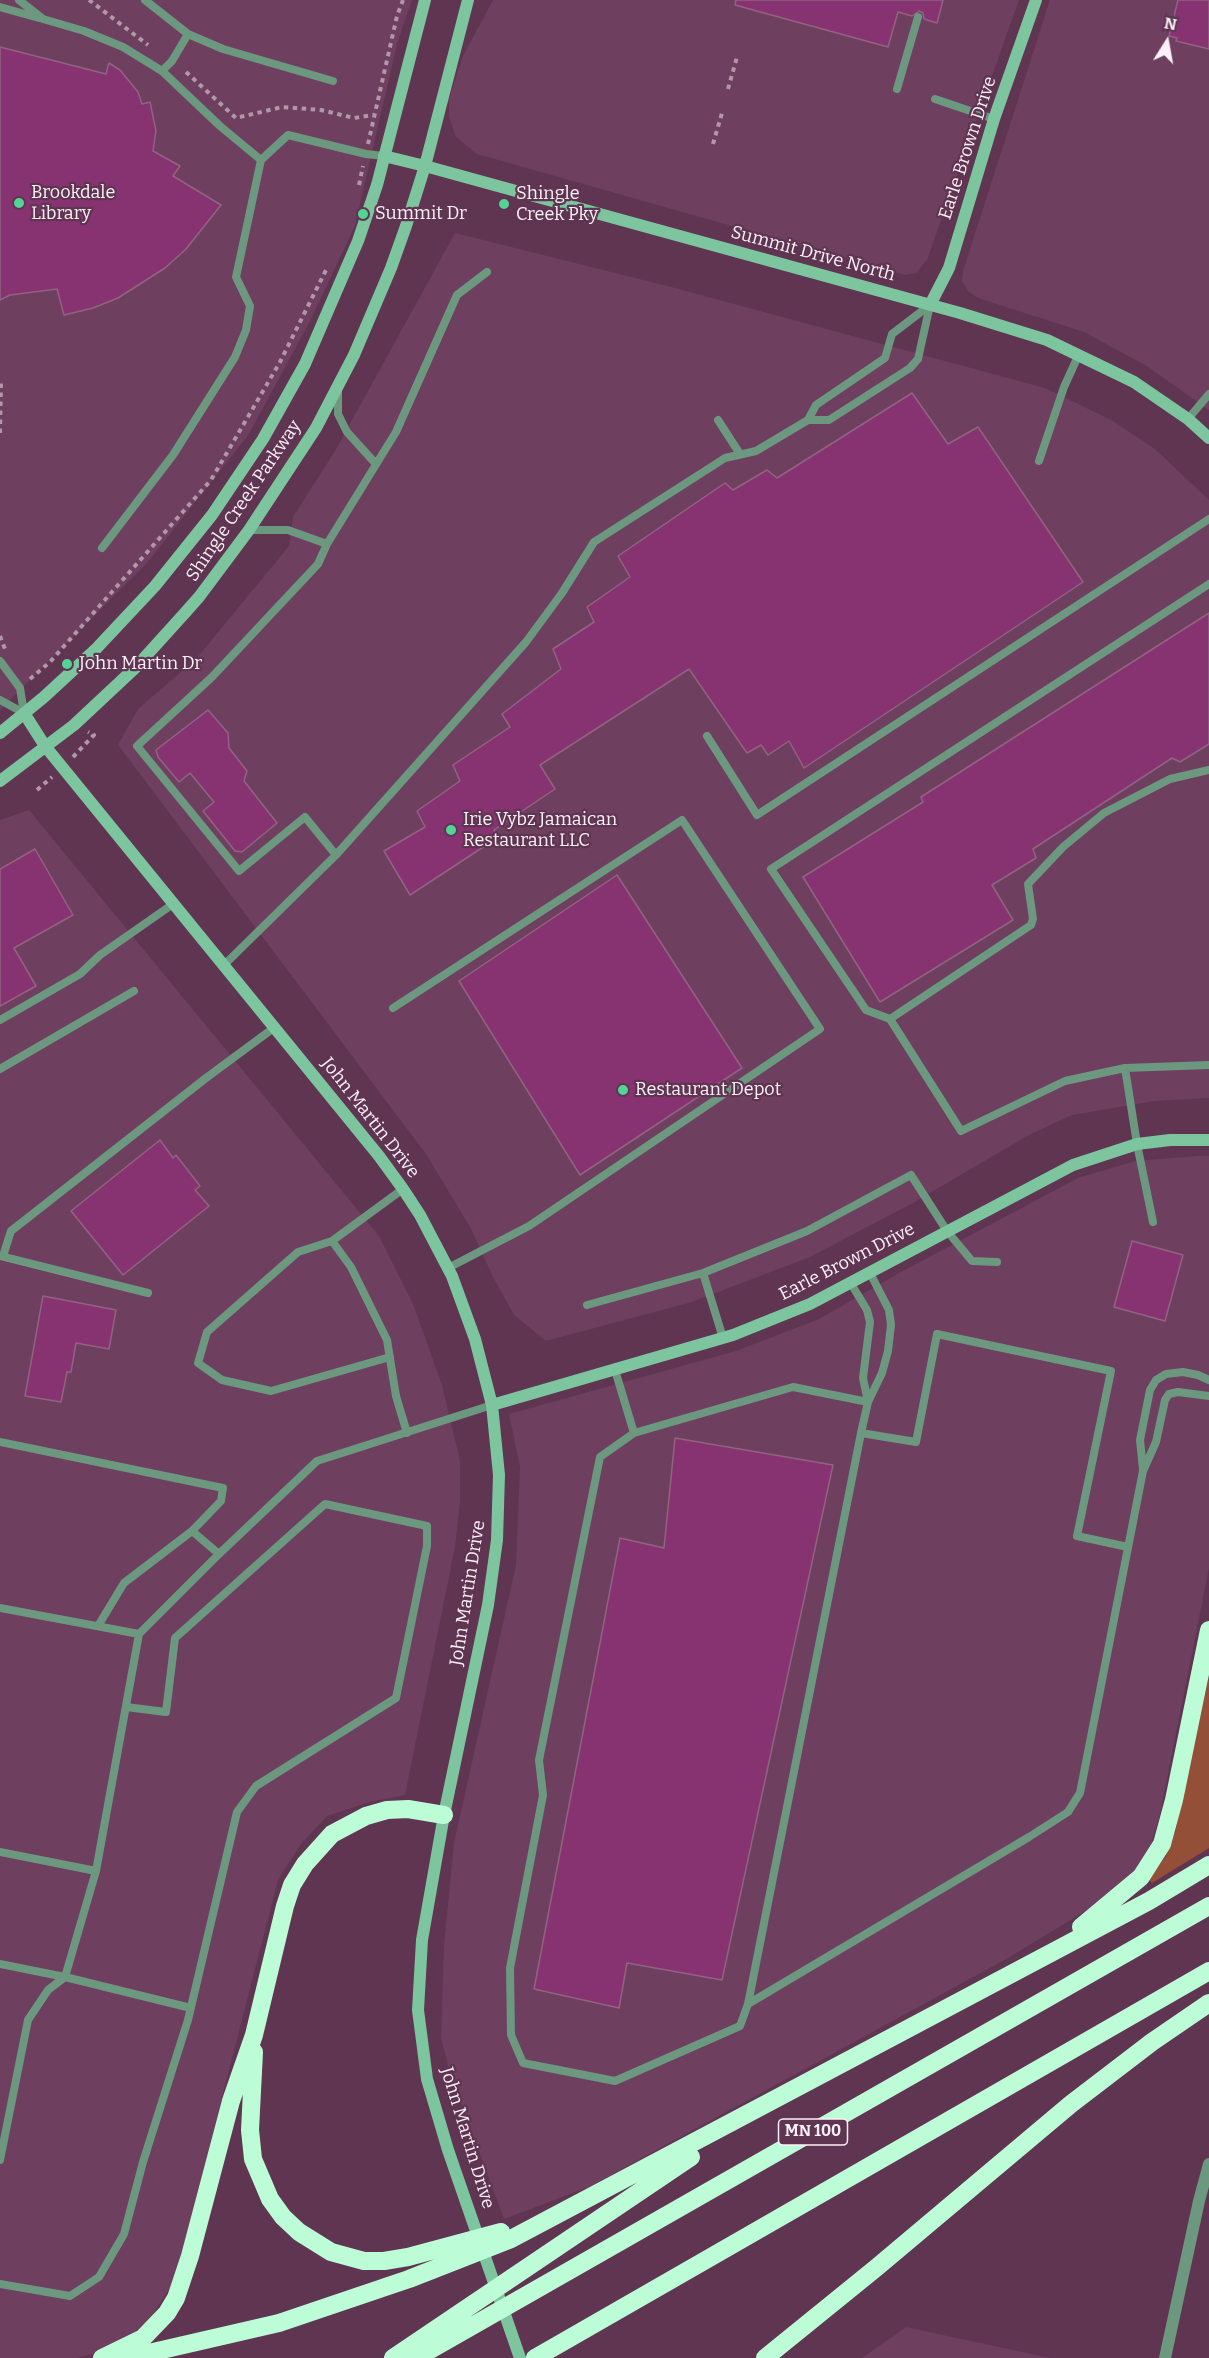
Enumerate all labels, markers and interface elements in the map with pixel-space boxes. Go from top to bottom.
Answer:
north arrow [1137,12,1197,72]
text: N [1163,13,1178,34]
street label: Earle Brown Drive [935,74,1001,222]
place label: Brookdale Library [31,182,115,224]
place label: Shingle Creek Pky [516,183,598,226]
marker: Brookdale Library [12,196,26,210]
marker: Shingle Creek Pky [497,197,511,211]
place label: Summit Dr [375,203,467,225]
marker: Summit Dr [356,207,370,221]
street label: Summit Drive North [728,222,898,286]
street label: Shingle Creek Parkway [182,416,306,586]
place label: John Martin Dr [79,653,202,675]
marker: John Martin Dr [60,657,74,671]
place label: Irie Vybz Jamaican Restaurant LLC [463,809,617,852]
marker: Irie Vybz Jamaican Restaurant LLC [444,823,458,837]
street label: John Martin Drive [316,1053,424,1183]
place label: Restaurant Depot [635,1079,781,1101]
marker: Restaurant Depot [616,1083,630,1097]
street label: Earle Brown Drive [776,1218,918,1306]
street label: John Martin Drive [446,1519,490,1667]
street label: John Martin Drive [435,2065,499,2211]
road number: MN 100 [778,2119,848,2145]

